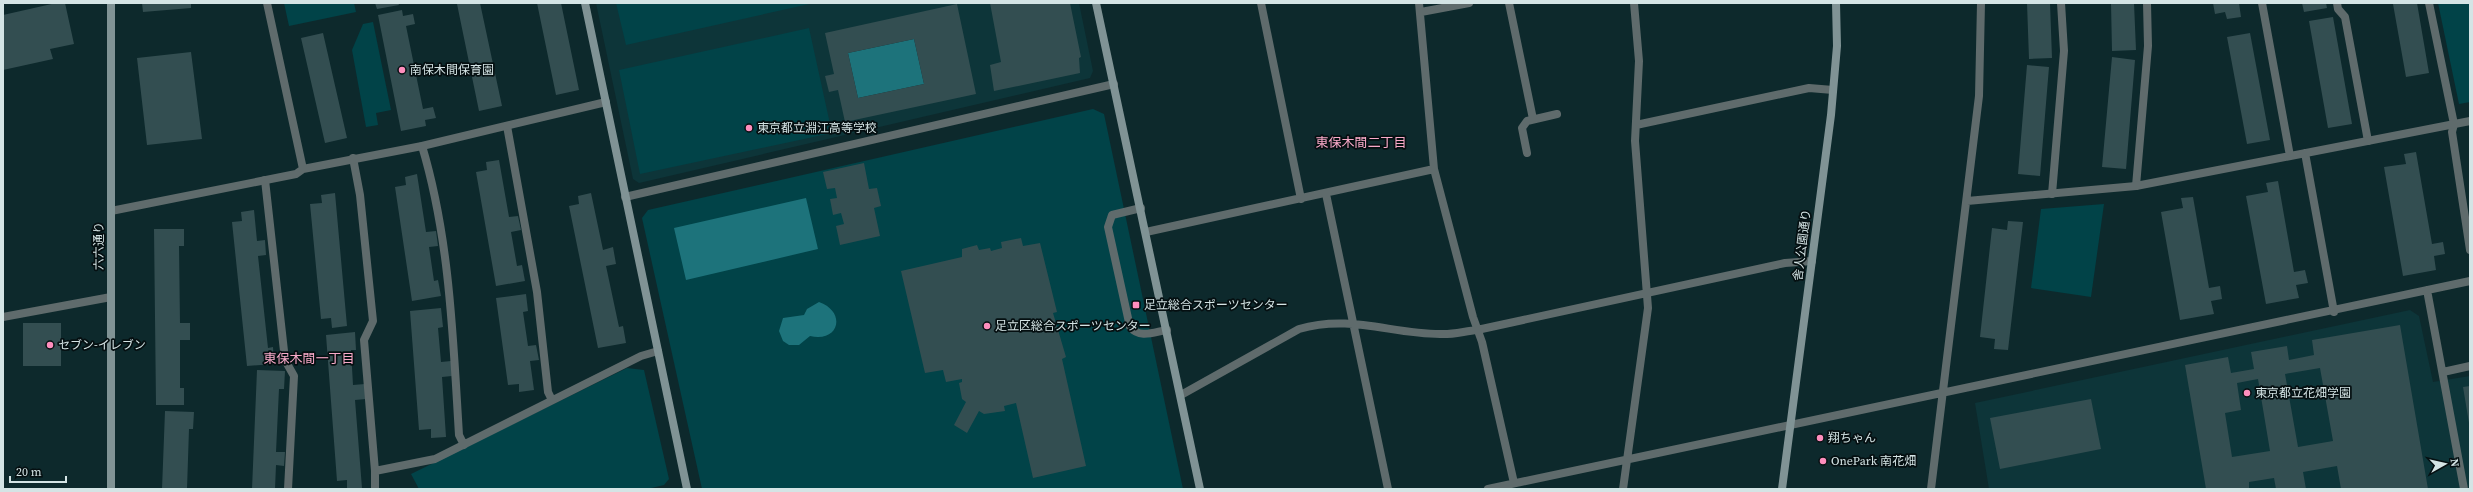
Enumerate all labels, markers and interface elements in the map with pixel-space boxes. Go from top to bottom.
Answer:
place label: 南保木間保育園 [410,62,494,78]
marker: 南保木間保育園 [397,65,407,75]
place label: 東京都立淵江高等学校 [757,120,877,136]
marker: 東京都立淵江高等学校 [744,123,754,133]
district label: 東保木間二丁目 [1315,134,1407,151]
street label: 舎人公園通り [1790,208,1814,282]
street label: 六六通り [91,222,107,270]
place label: 足立総合スポーツセンター [1144,297,1288,313]
marker: 足立総合スポーツセンター [1131,300,1141,310]
place label: 足立区総合スポーツセンター [995,318,1151,334]
marker: 足立区総合スポーツセンター [982,321,992,331]
place label: セブン-イレブン [58,337,146,353]
marker: セブン-イレブン [45,340,55,350]
district label: 東保木間一丁目 [263,350,355,367]
place label: 東京都立花畑学園 [2255,385,2351,401]
marker: 東京都立花畑学園 [2242,388,2252,398]
place label: 翔ちゃん [1828,430,1876,446]
marker: 翔ちゃん [1815,433,1825,443]
north arrow [2425,444,2465,484]
place label: OnePark 南花畑 [1831,453,1916,469]
marker: OnePark 南花畑 [1818,456,1828,466]
scale bar [10,458,66,484]
text: N [2446,458,2462,468]
text: 20 m [16,464,42,480]

